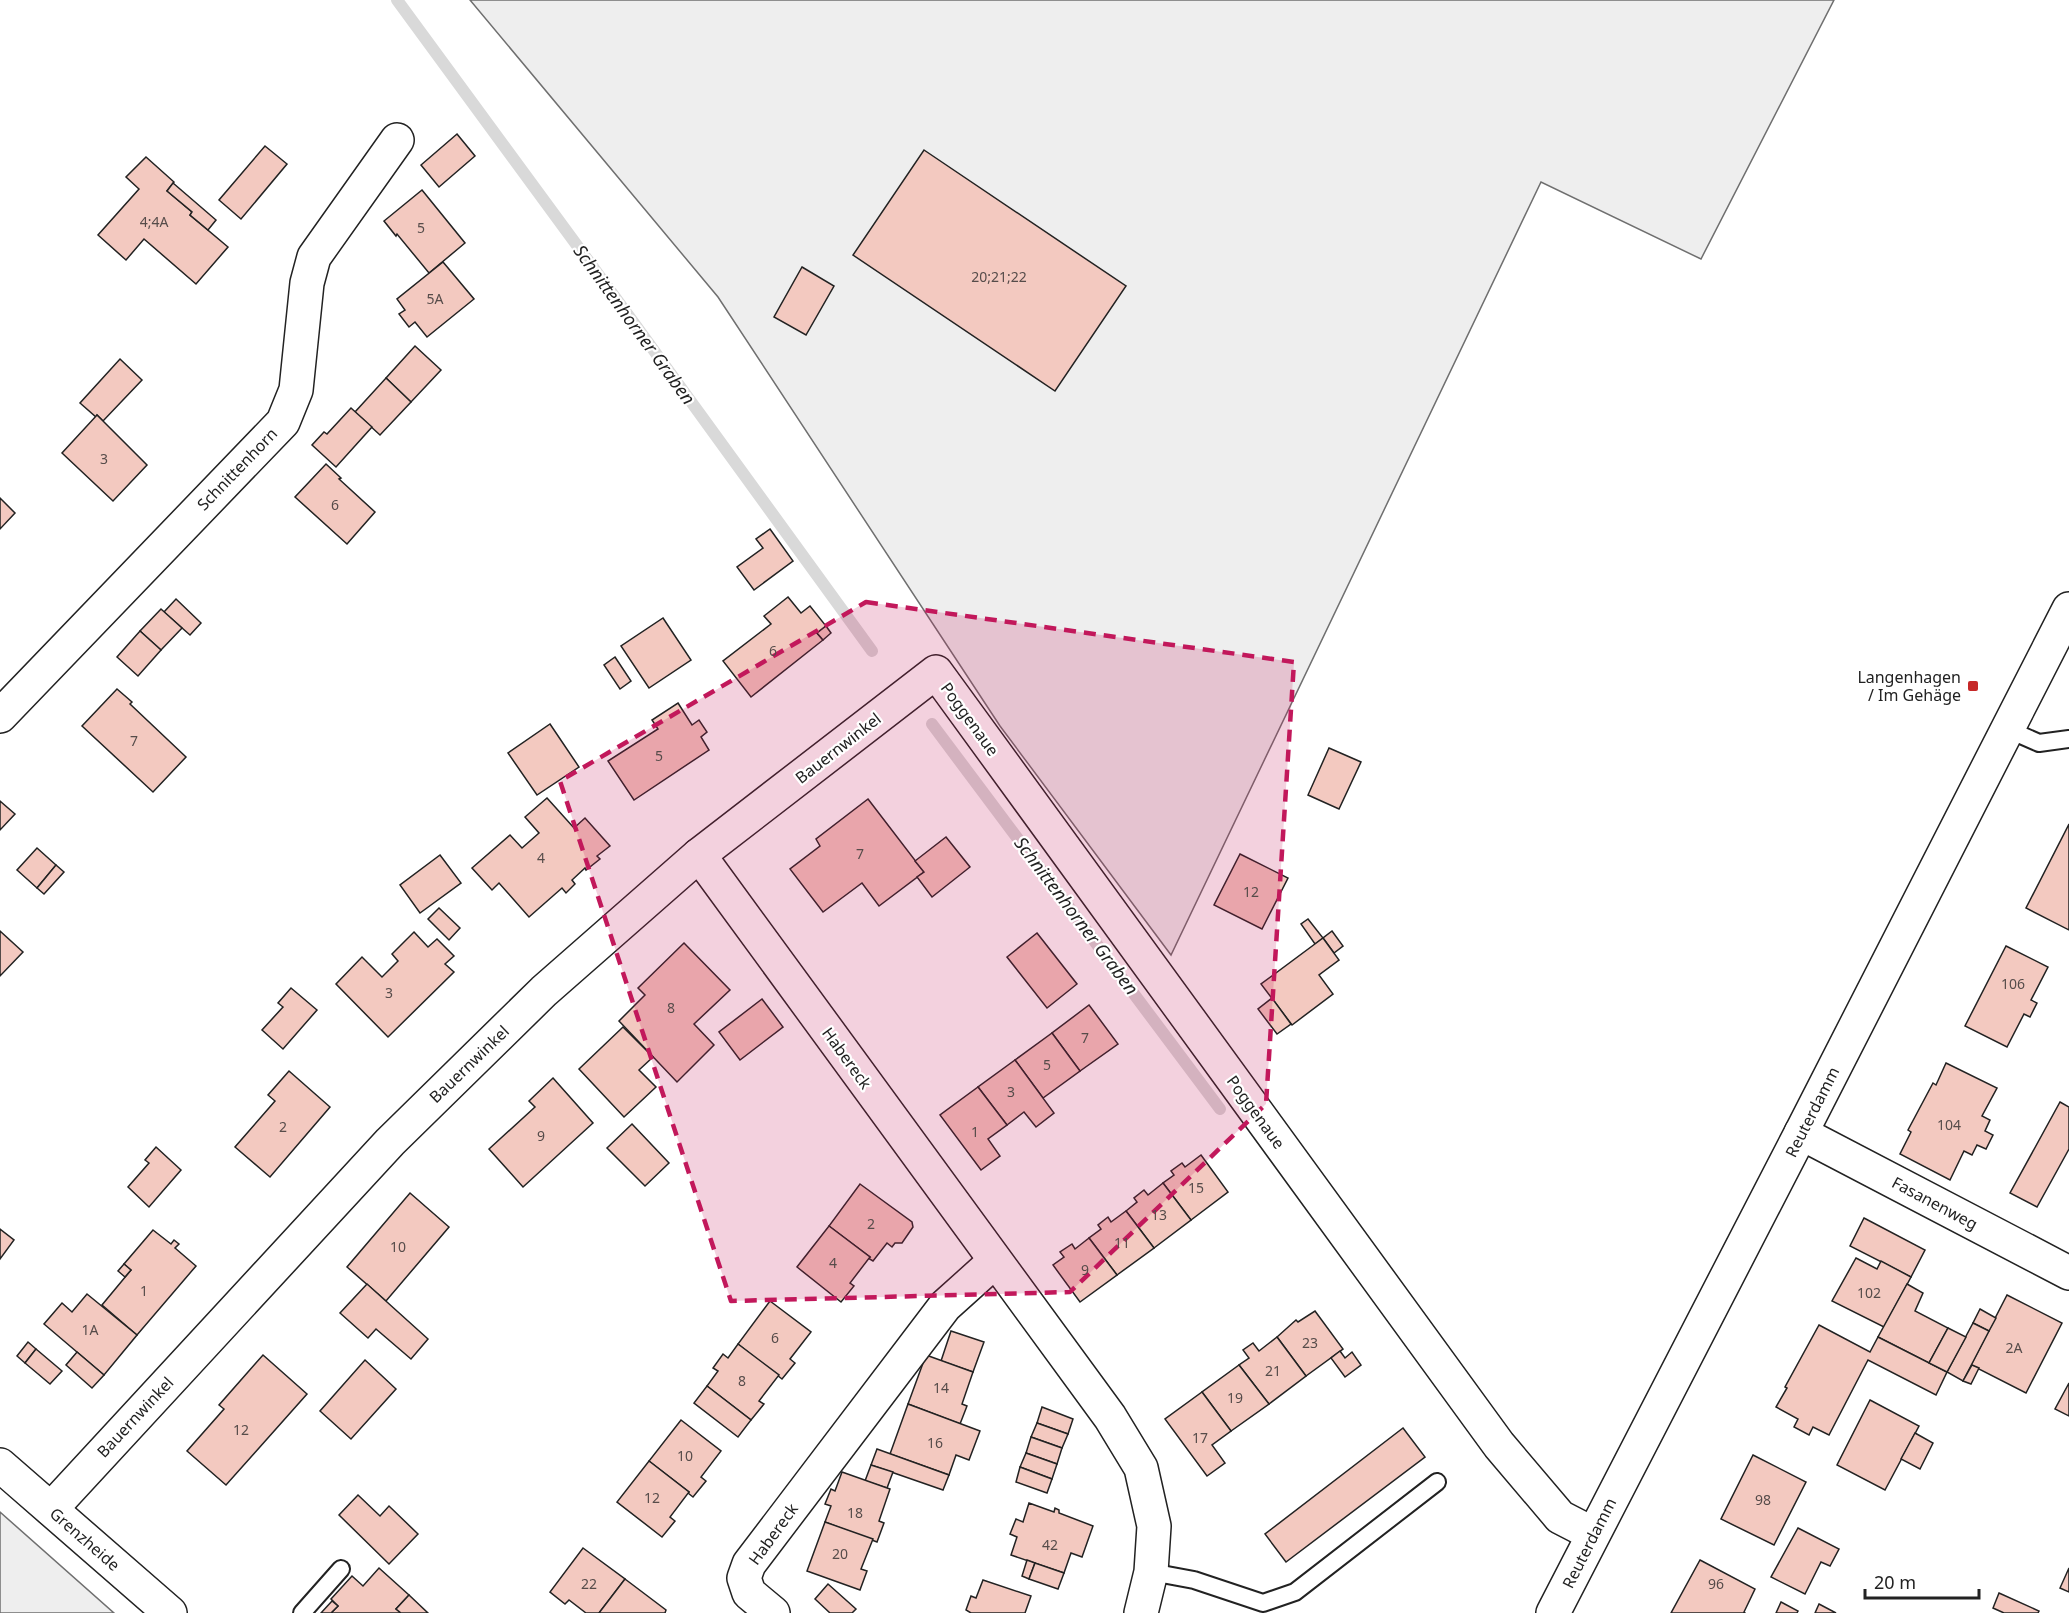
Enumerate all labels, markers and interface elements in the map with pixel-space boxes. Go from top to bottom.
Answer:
house number: 4;4A [140,212,168,231]
house number: 5 [417,218,425,237]
water label: Schnittenhorner Graben [569,240,701,409]
house number: 20;21;22 [971,267,1027,286]
house number: 5A [427,289,444,308]
street label: Schnittenhorn [192,423,282,515]
house number: 3 [100,449,108,468]
house number: 6 [331,495,339,514]
house number: 6 [769,641,777,660]
place label: Langenhagen / Im Gehäge [1857,666,1961,706]
street label: Poggenaue [936,678,1004,760]
marker: Langenhagen / Im Gehäge [1966,679,1980,693]
street label: Bauernwinkel [791,708,885,788]
house number: 7 [130,731,138,750]
house number: 5 [655,746,663,765]
water label: Schnittenhorner Graben [1009,831,1144,999]
house number: 7 [856,844,864,863]
house number: 4 [537,848,545,867]
house number: 12 [1243,882,1259,901]
house number: 106 [2001,974,2025,993]
house number: 3 [385,983,393,1002]
house number: 8 [667,998,675,1017]
street label: Bauernwinkel [424,1020,514,1108]
street label: Habereck [817,1023,877,1094]
house number: 7 [1081,1028,1089,1047]
house number: 5 [1043,1055,1051,1074]
street label: Reuterdamm [1780,1063,1844,1161]
street label: Poggenaue [1222,1071,1290,1153]
house number: 3 [1007,1082,1015,1101]
house number: 104 [1937,1115,1961,1134]
house number: 2 [279,1117,287,1136]
house number: 1 [971,1122,979,1141]
house number: 9 [537,1126,545,1145]
street label: Fasanenweg [1888,1171,1982,1235]
house number: 15 [1188,1178,1204,1197]
house number: 13 [1151,1205,1167,1224]
house number: 2 [867,1214,875,1233]
house number: 11 [1114,1233,1130,1252]
house number: 10 [390,1237,406,1256]
house number: 4 [829,1253,837,1272]
house number: 9 [1081,1260,1089,1279]
house number: 1 [140,1281,148,1300]
house number: 102 [1857,1283,1881,1302]
house number: 1A [82,1320,99,1339]
house number: 6 [771,1328,779,1347]
house number: 23 [1302,1333,1318,1352]
house number: 2A [2006,1338,2023,1357]
house number: 21 [1265,1361,1281,1380]
house number: 8 [738,1371,746,1390]
street label: Bauernwinkel [92,1372,178,1462]
house number: 14 [933,1378,949,1397]
house number: 19 [1227,1388,1243,1407]
house number: 12 [233,1420,249,1439]
house number: 17 [1192,1428,1208,1447]
house number: 16 [927,1433,943,1452]
house number: 10 [677,1446,693,1465]
house number: 12 [644,1488,660,1507]
house number: 98 [1755,1490,1771,1509]
street label: Reuterdamm [1557,1494,1621,1592]
street label: Habereck [743,1498,803,1569]
street label: Grenzheide [45,1502,125,1576]
house number: 18 [847,1503,863,1522]
house number: 42 [1042,1535,1058,1554]
house number: 20 [832,1544,848,1563]
scale bar [1865,1562,1979,1600]
text: 20 m [1874,1570,1916,1594]
house number: 22 [581,1574,597,1593]
house number: 96 [1708,1574,1724,1593]

